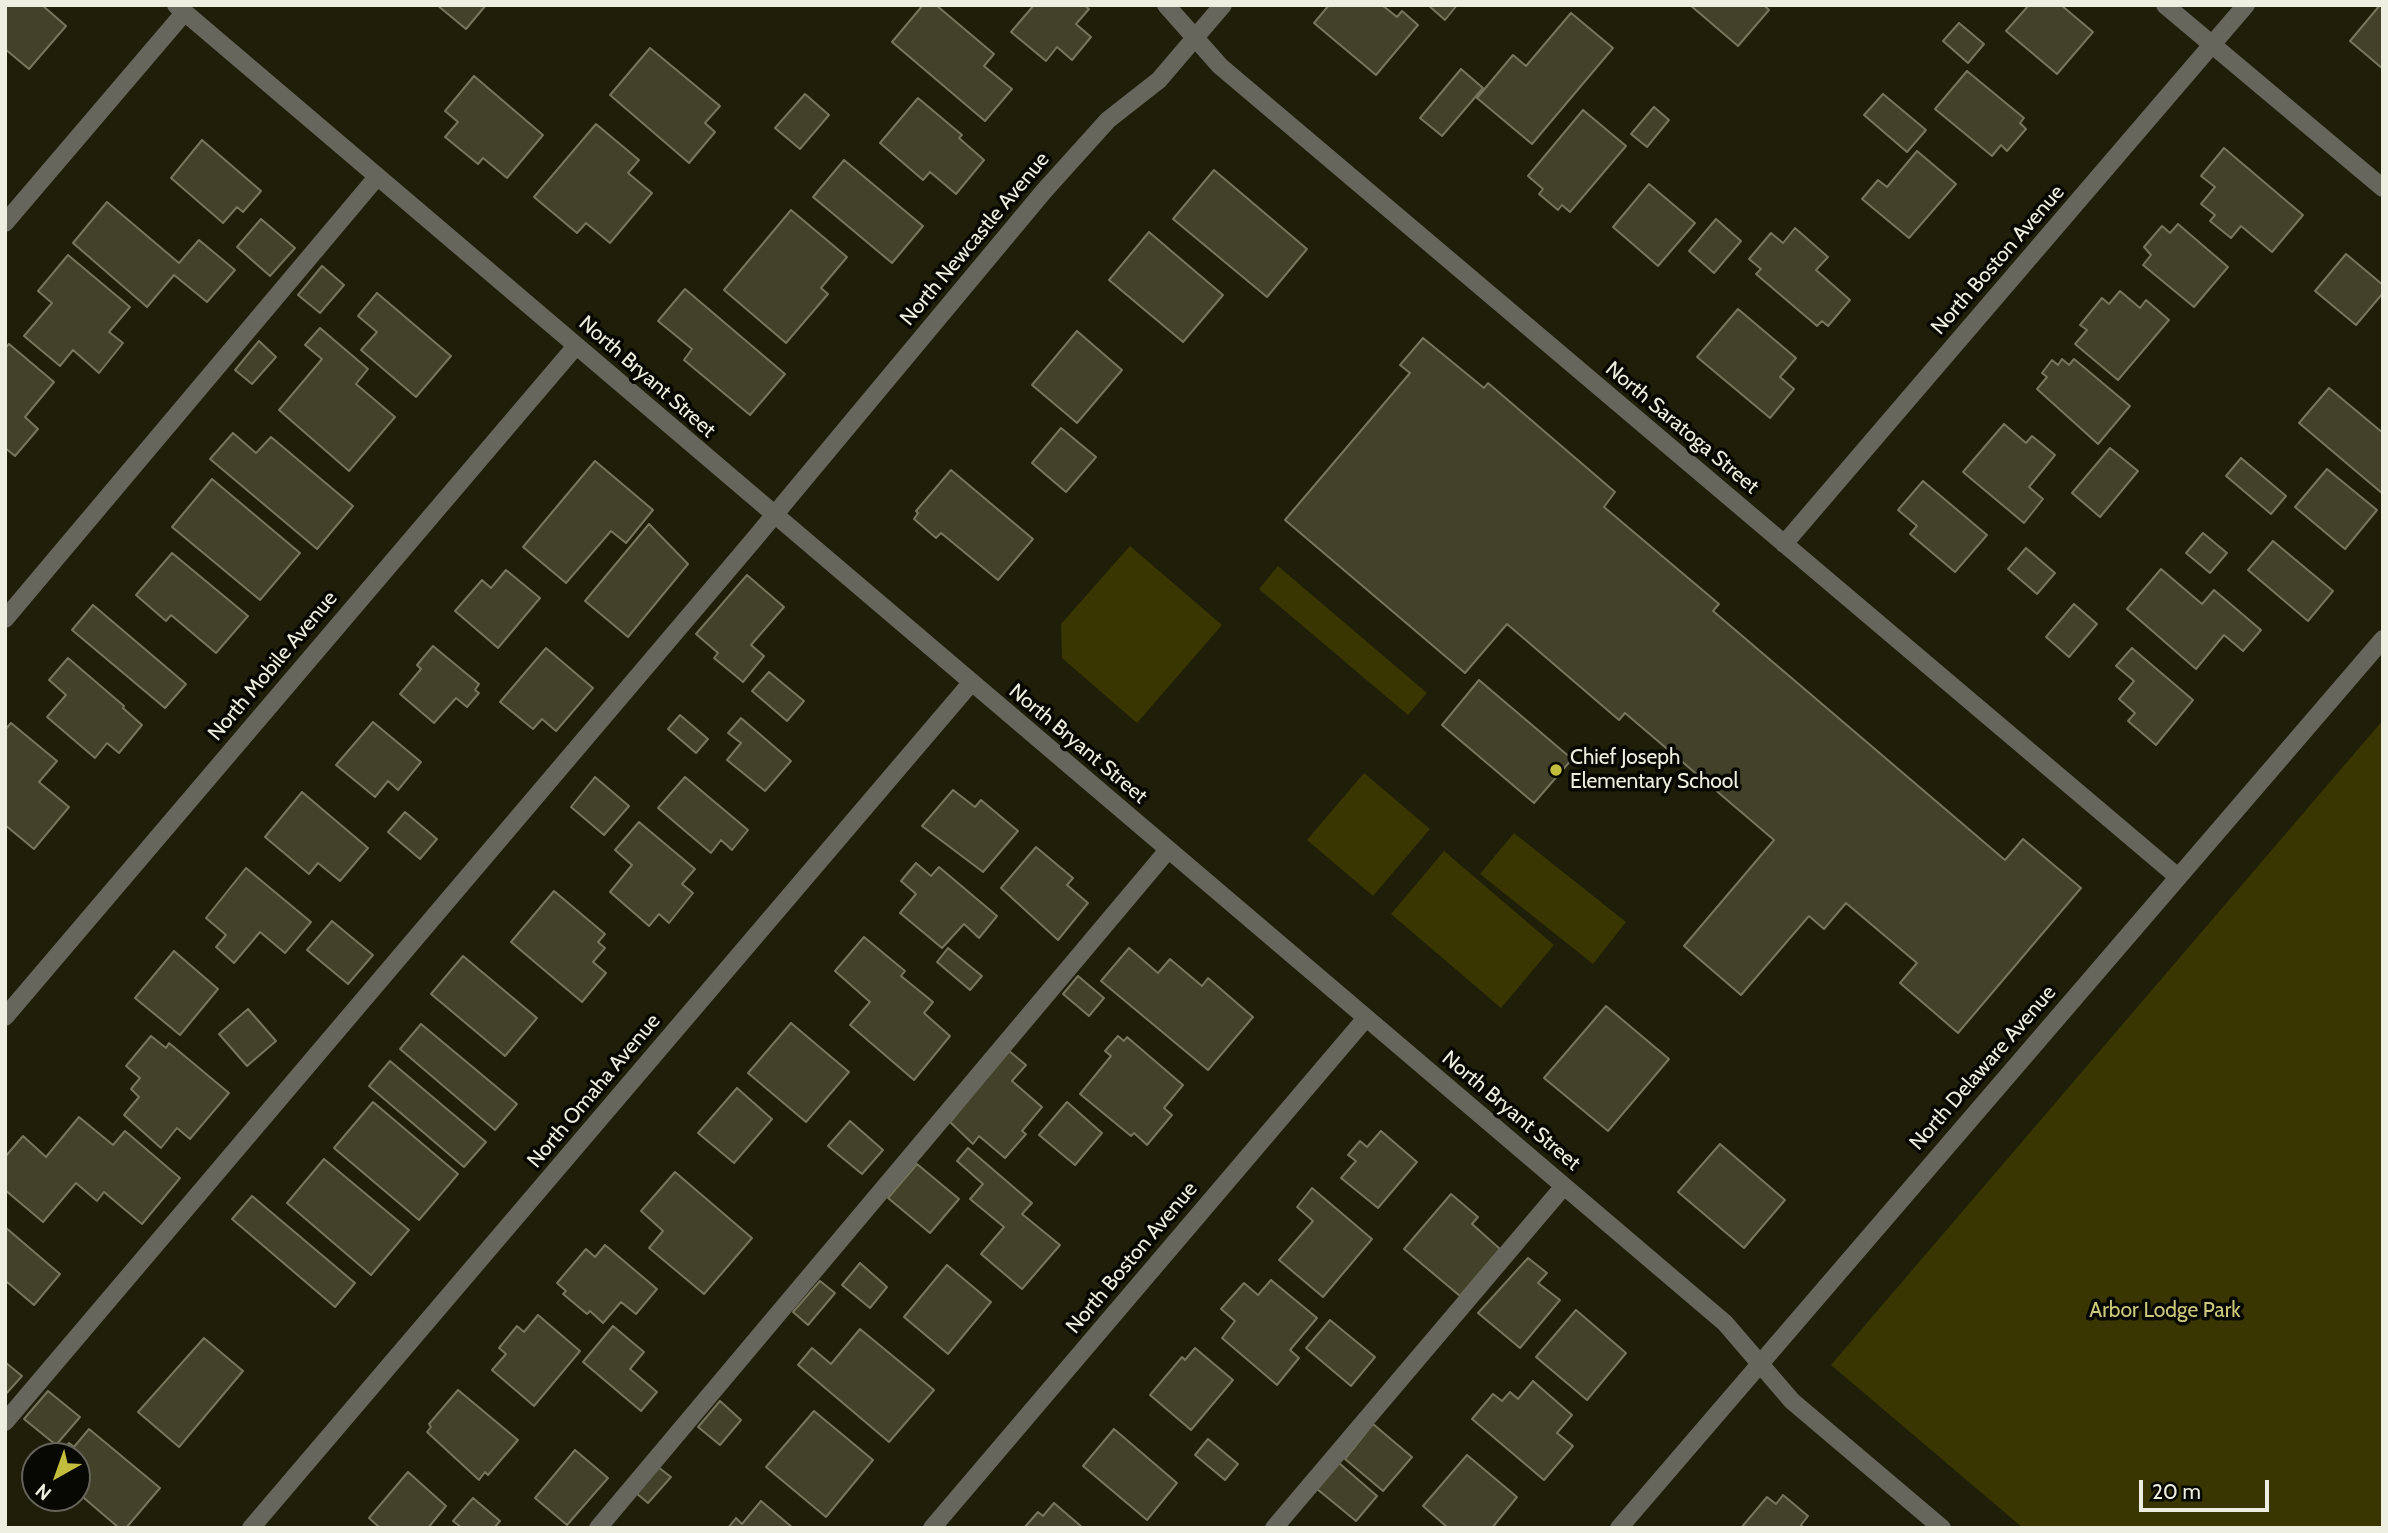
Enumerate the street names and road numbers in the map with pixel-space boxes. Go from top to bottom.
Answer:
street label: North Newcastle Avenue [895,147,1055,331]
street label: North Boston Avenue [1926,180,2070,340]
street label: North Bryant Street [574,311,720,443]
street label: North Saratoga Street [1600,357,1764,499]
street label: North Mobile Avenue [203,586,343,746]
street label: North Bryant Street [1004,679,1152,809]
street label: North Delaware Avenue [1905,980,2061,1156]
street label: North Omaha Avenue [522,1009,666,1173]
street label: North Bryant Street [1437,1046,1585,1176]
street label: North Boston Avenue [1061,1177,1203,1339]

